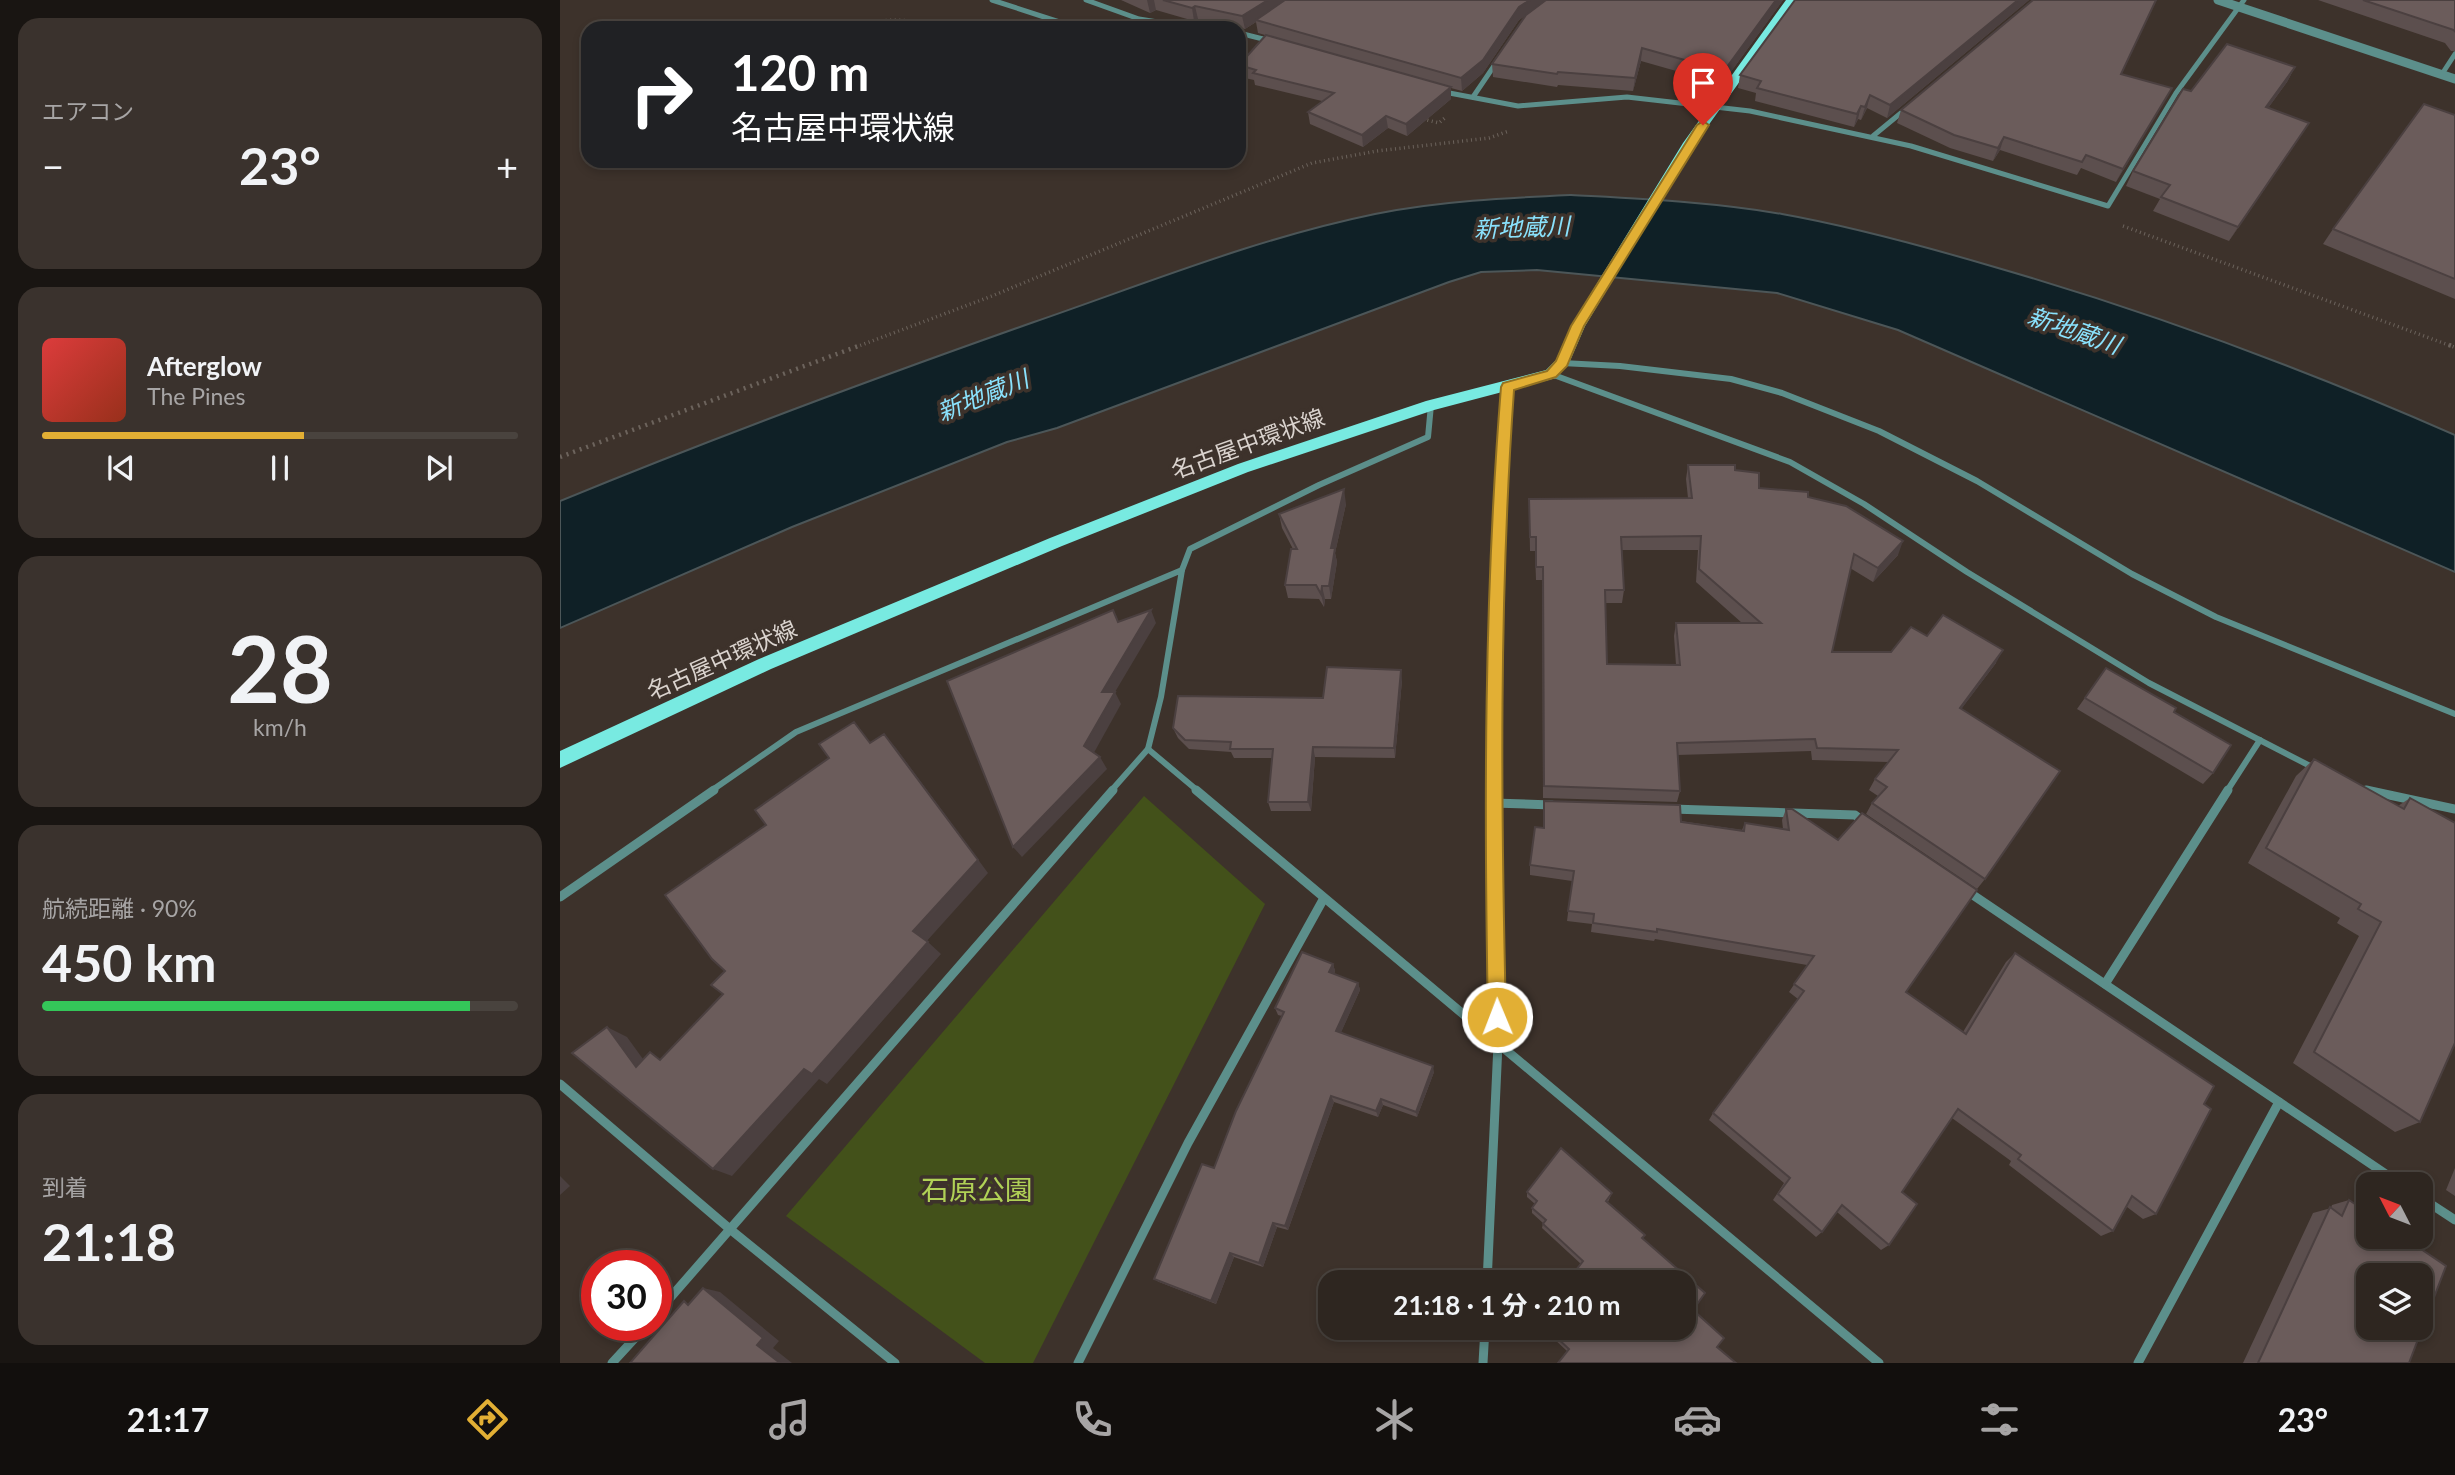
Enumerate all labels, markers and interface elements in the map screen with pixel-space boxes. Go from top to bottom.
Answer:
text: 120 m [731,43,869,101]
icon: right [616,49,707,140]
pin [1673,53,1733,125]
icon: arrive [1684,64,1722,102]
text: エアコン [42,97,134,125]
text: 名古屋中環状線 [731,107,955,146]
text: 23° [239,134,321,196]
text: − [42,143,64,189]
text: + [496,143,518,189]
water label: 新地蔵川 [1473,210,1573,243]
water label: 新地蔵川 [2024,300,2127,360]
text: Afterglow [147,350,262,382]
water label: 新地蔵川 [933,362,1035,426]
text: The Pines [147,382,245,410]
street label: 名古屋中環状線 [1167,402,1328,484]
icon: previous [102,449,140,487]
icon: pause [261,449,299,487]
icon: next [420,449,458,487]
text: 28 [227,613,333,722]
street label: 名古屋中環状線 [642,614,801,705]
text: km/h [253,713,307,741]
text: 航続距離 · 90% [42,894,197,922]
text: 450 km [42,931,216,993]
position arrow [1460,980,1534,1054]
park label: 石原公園 [921,1172,1033,1206]
north arrow [2356,1172,2432,1250]
map controls [2356,1172,2433,1340]
text: 到着 [42,1173,88,1201]
text: 21:18 [42,1210,176,1272]
speed limit sign: 30 [581,1250,672,1341]
button: layers [2356,1263,2433,1340]
text: 21:18 · 1 分 · 210 m [1393,1289,1621,1321]
icon: directions [463,1395,512,1444]
icon: music [765,1395,814,1444]
icon: phone [1068,1395,1117,1444]
icon: climate [1370,1395,1419,1444]
icon: car [1673,1395,1722,1444]
icon: filters [1975,1395,2024,1444]
text: 21:17 [127,1400,209,1439]
text: 23° [2278,1400,2328,1439]

